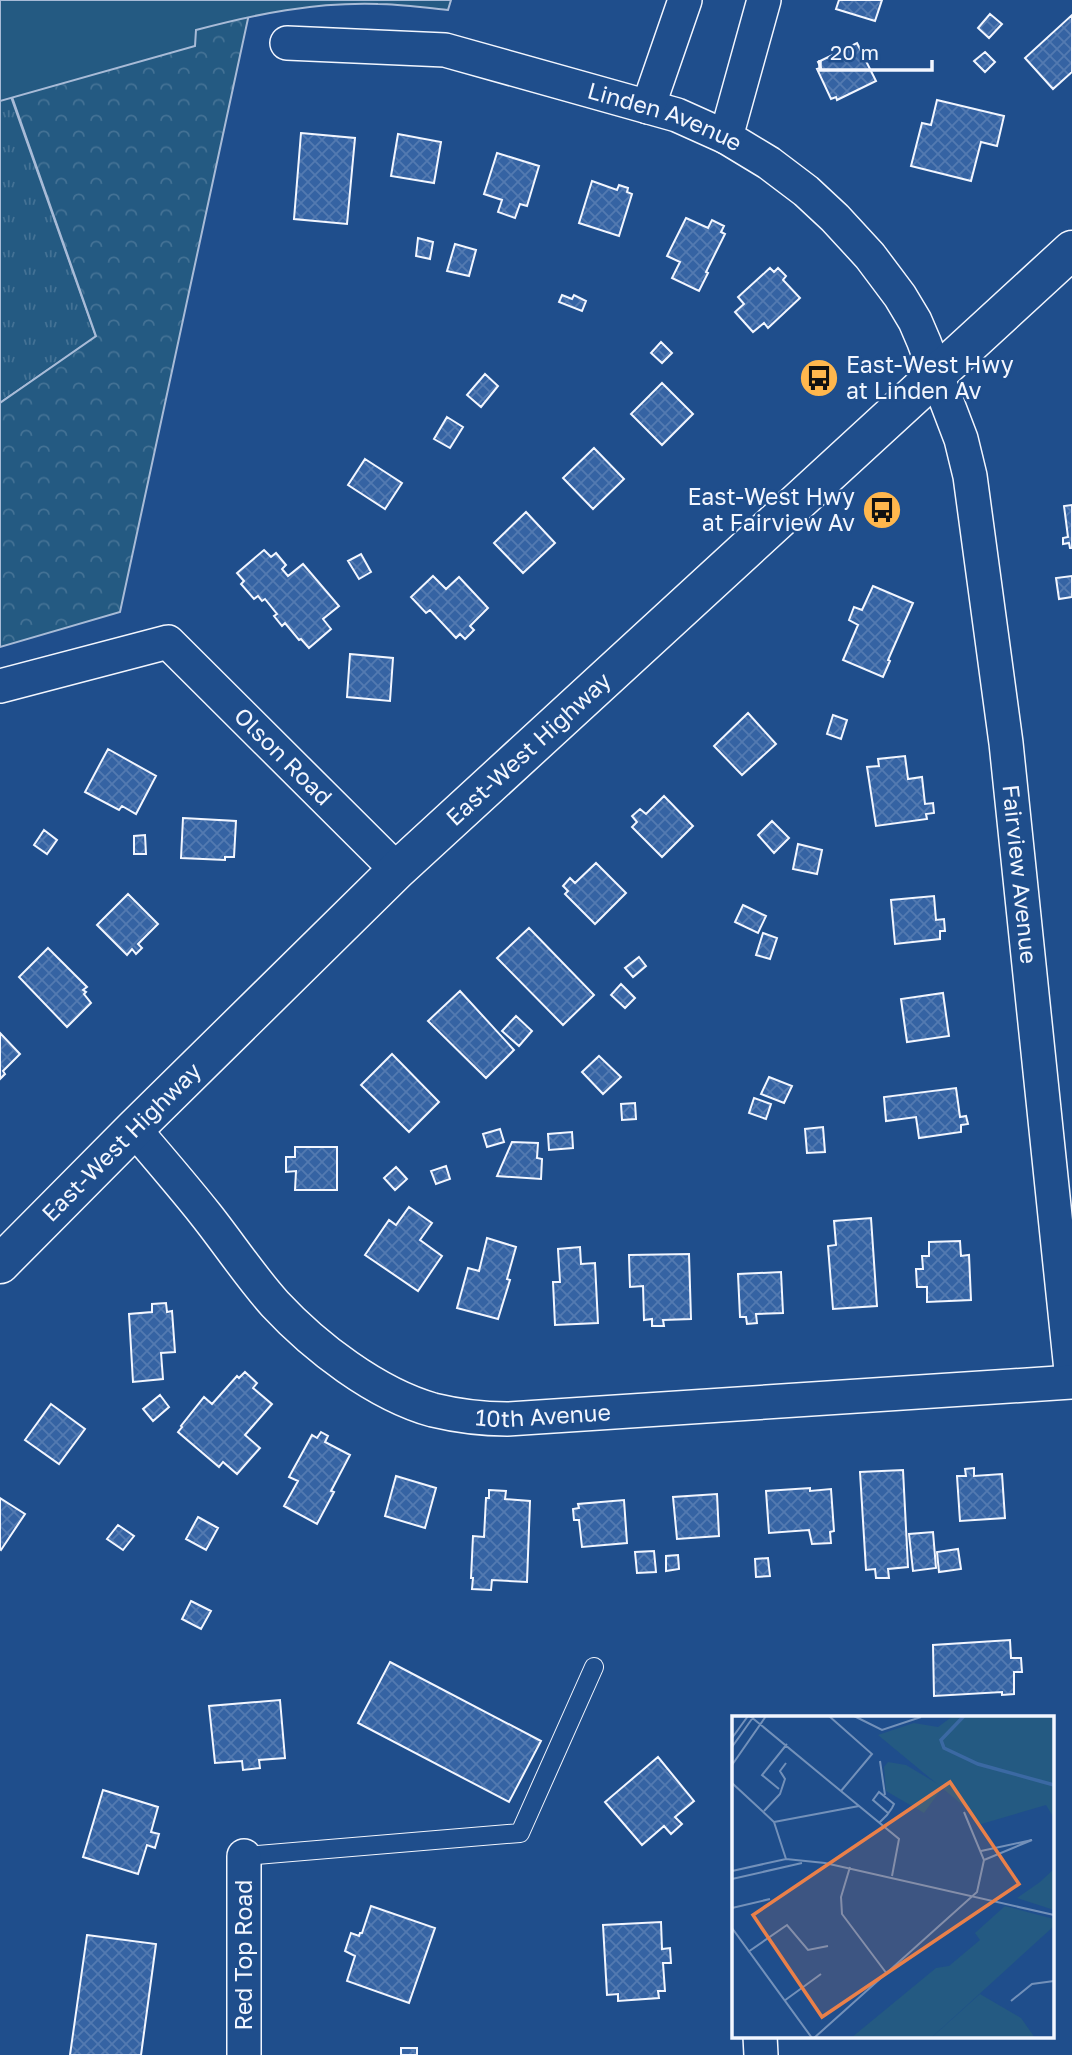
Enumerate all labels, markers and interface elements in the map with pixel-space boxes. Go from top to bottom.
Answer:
scale bar [820,28,932,72]
text: 20 m [830,39,879,65]
street label: Linden Avenue [585,76,748,157]
place label: East-West Hwy at Linden Av [846,350,1014,404]
bus stop icon: East-West Hwy at Linden Av [798,357,840,399]
place label: East-West Hwy at Fairview Av [687,482,855,536]
bus stop icon: East-West Hwy at Fairview Av [861,489,903,531]
street label: East-West Highway [440,666,616,831]
street label: Olson Road [229,701,339,810]
street label: Fairview Avenue [997,783,1044,965]
street label: East-West Highway [35,1056,206,1227]
street label: 10th Avenue [474,1397,612,1432]
inset map [732,1716,1054,2038]
street label: Red Top Road [229,1880,257,2030]

